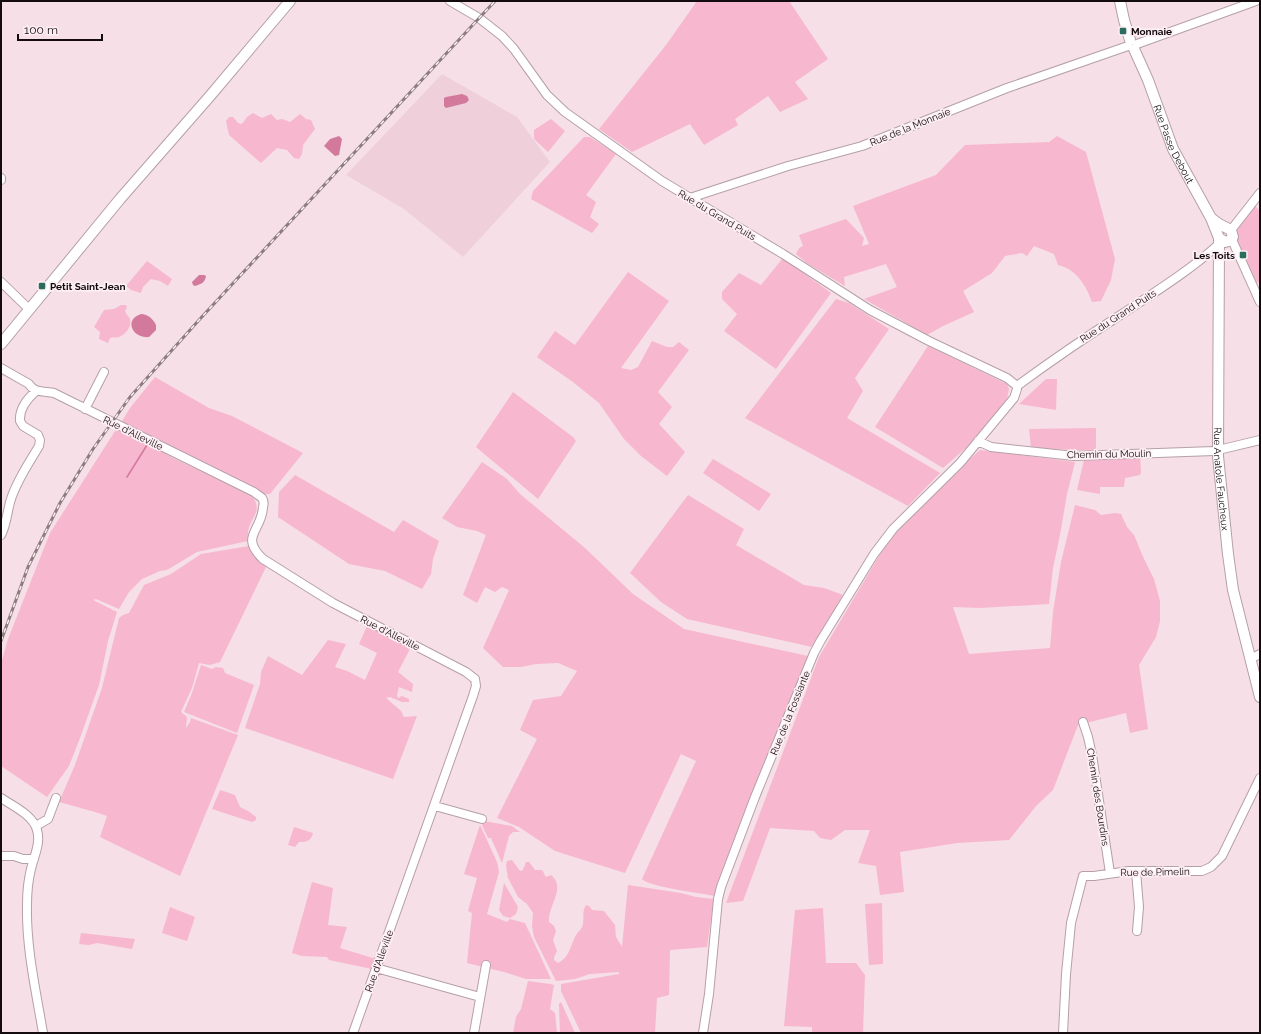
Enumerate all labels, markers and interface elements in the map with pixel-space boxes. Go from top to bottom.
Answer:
scale bar [18,16,102,42]
text: 100 m [24,23,58,37]
marker: Monnaie [1118,26,1128,36]
place label: Monnaie [1131,26,1172,37]
street label: Rue Passe Debout [1152,103,1197,186]
street label: Rue de la Monnaie [868,106,952,148]
street label: Rue du Grand Puits [676,187,758,243]
place label: Les Toits [1194,250,1235,261]
marker: Les Toits [1238,250,1248,260]
marker: Petit Saint-Jean [37,281,47,291]
place label: Petit Saint-Jean [50,281,125,292]
street label: Rue du Grand Puits [1078,287,1158,345]
street label: Rue d'Alleville [101,414,165,452]
street label: Rue Anatole Faucheux [1212,427,1231,531]
street label: Chemin du Moulin [1067,448,1151,460]
street label: Rue d'Alleville [358,613,422,653]
street label: Rue de la Fossiante [768,669,812,757]
street label: Chemin des Bourdins [1085,747,1111,847]
street label: Rue de Pimelin [1120,866,1190,878]
street label: Rue d'Alleville [363,928,395,993]

